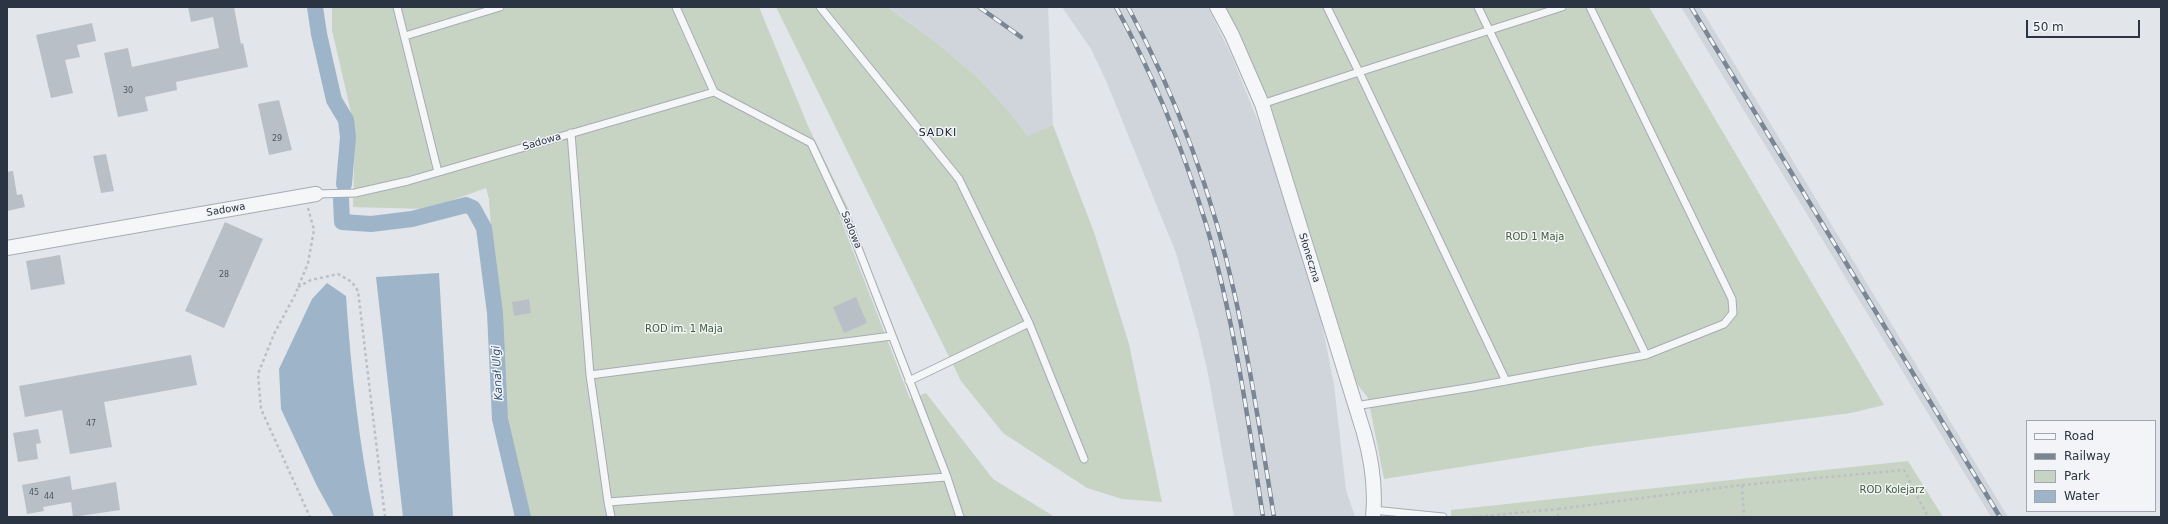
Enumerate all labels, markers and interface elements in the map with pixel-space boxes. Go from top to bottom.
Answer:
scale bar [2028,12,2142,38]
text: 50 m [2033,20,2064,34]
house number: 30 [123,86,133,96]
district label: SADKI [919,126,957,140]
street label: Sadowa [521,131,563,153]
house number: 29 [272,134,282,144]
street label: Sadowa [206,201,246,219]
street label: Sadowa [838,210,864,250]
park label: ROD 1 Maja [1506,231,1564,243]
street label: Słoneczna [1296,232,1322,284]
house number: 28 [219,270,229,280]
park label: ROD im. 1 Maja [645,323,723,335]
water label: Kanał Ulgi [490,345,506,401]
house number: 47 [86,419,96,429]
legend [2026,420,2156,512]
text: Road [2064,429,2094,443]
text: Railway [2064,449,2110,463]
text: Park [2064,469,2090,483]
park label: ROD Kolejarz [1859,484,1925,496]
house number: 45 [29,488,39,498]
text: Water [2064,489,2099,503]
house number: 44 [44,492,54,502]

